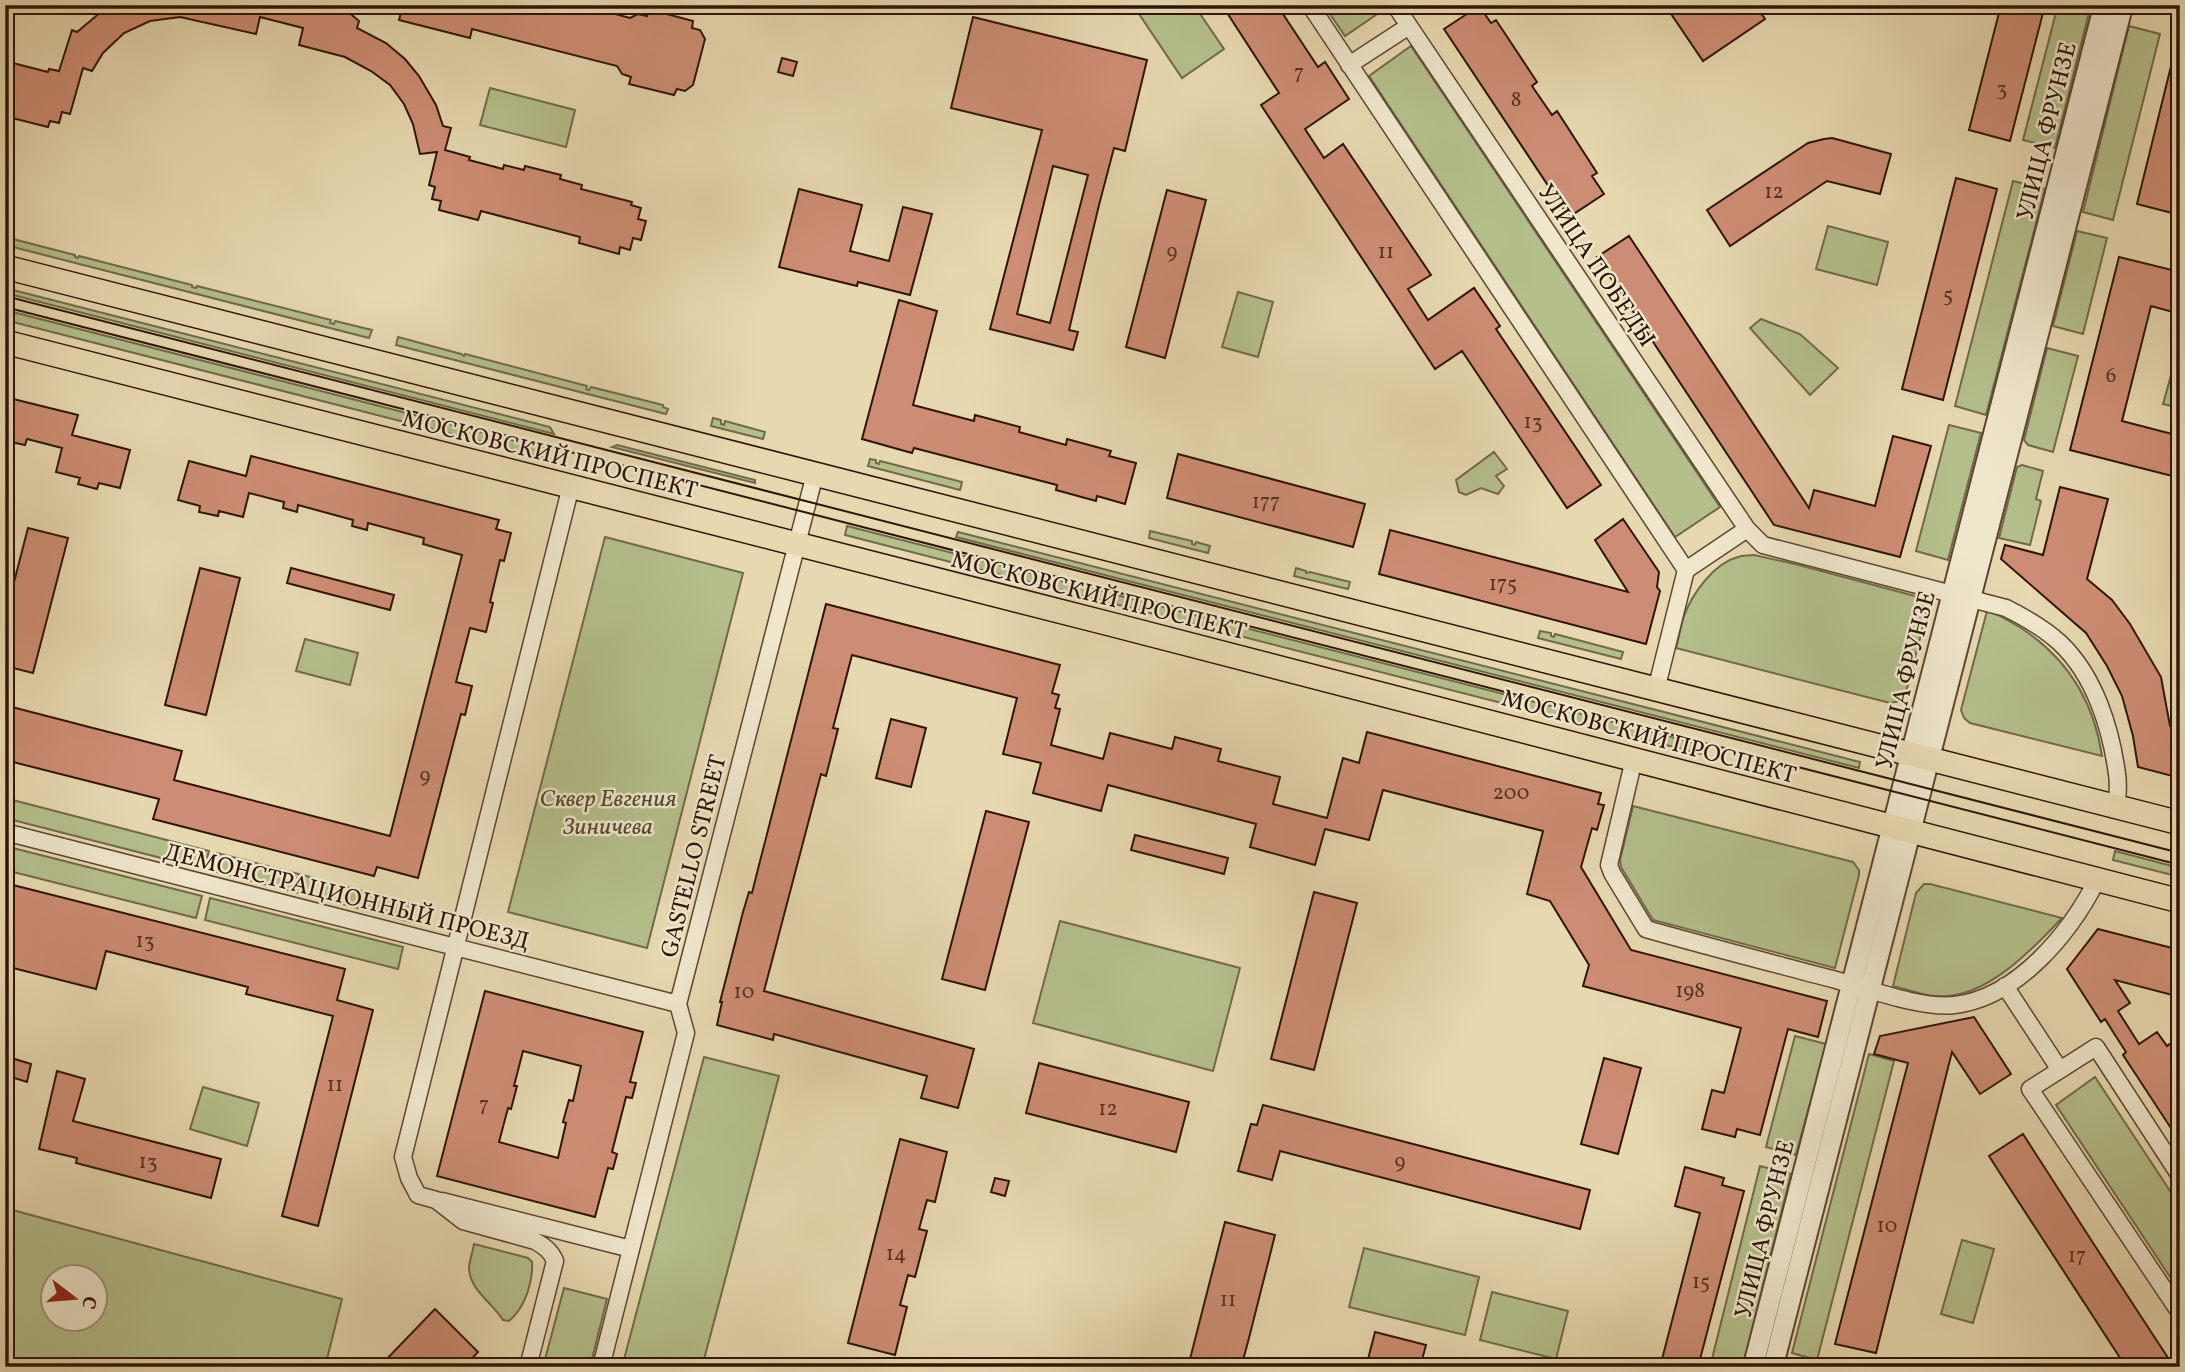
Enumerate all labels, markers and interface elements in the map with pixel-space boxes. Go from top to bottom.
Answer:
street label: УЛИЦА ФРУНЗЕ [2009,39,2087,224]
house number: 7 [1294,59,1304,88]
house number: 3 [1997,75,2007,104]
house number: 8 [1511,86,1521,115]
street label: УЛИЦА ПОБЕДЫ [1528,178,1663,354]
house number: 12 [1764,178,1784,207]
house number: 9 [1167,238,1178,267]
house number: 11 [1378,238,1394,267]
house number: 5 [1943,281,1953,310]
house number: 6 [2106,362,2116,391]
street label: МОСКОВСКИЙ ПРОСПЕКТ [398,403,701,509]
house number: 13 [1524,408,1542,437]
house number: 177 [1252,488,1280,517]
street label: МОСКОВСКИЙ ПРОСПЕКТ [947,544,1250,650]
house number: 175 [1489,570,1517,599]
street label: УЛИЦА ФРУНЗЕ [1868,588,1946,773]
street label: МОСКОВСКИЙ ПРОСПЕКТ [1497,682,1799,794]
street label: GASTELLO STREET [653,752,737,961]
house number: 9 [420,762,431,791]
house number: 200 [1493,779,1529,808]
park label: Сквер Евгения Зиничева [539,783,677,845]
street label: ДЕМОНСТРАЦИОННЫЙ ПРОЕЗД [160,836,533,960]
house number: 13 [136,927,154,956]
house number: 198 [1675,977,1705,1006]
house number: 10 [734,978,754,1007]
house number: 11 [327,1071,343,1100]
house number: 7 [479,1091,489,1120]
house number: 12 [1098,1095,1118,1124]
street label: УЛИЦА ФРУНЗЕ [1727,1137,1805,1322]
house number: 13 [139,1148,157,1177]
house number: 9 [1395,1148,1406,1177]
house number: 10 [1877,1212,1897,1241]
house number: 14 [886,1240,906,1269]
house number: 17 [2068,1242,2086,1271]
north arrow [38,1264,108,1334]
house number: 15 [1692,1268,1710,1297]
house number: 11 [1220,1286,1236,1315]
text: С [74,1293,103,1312]

